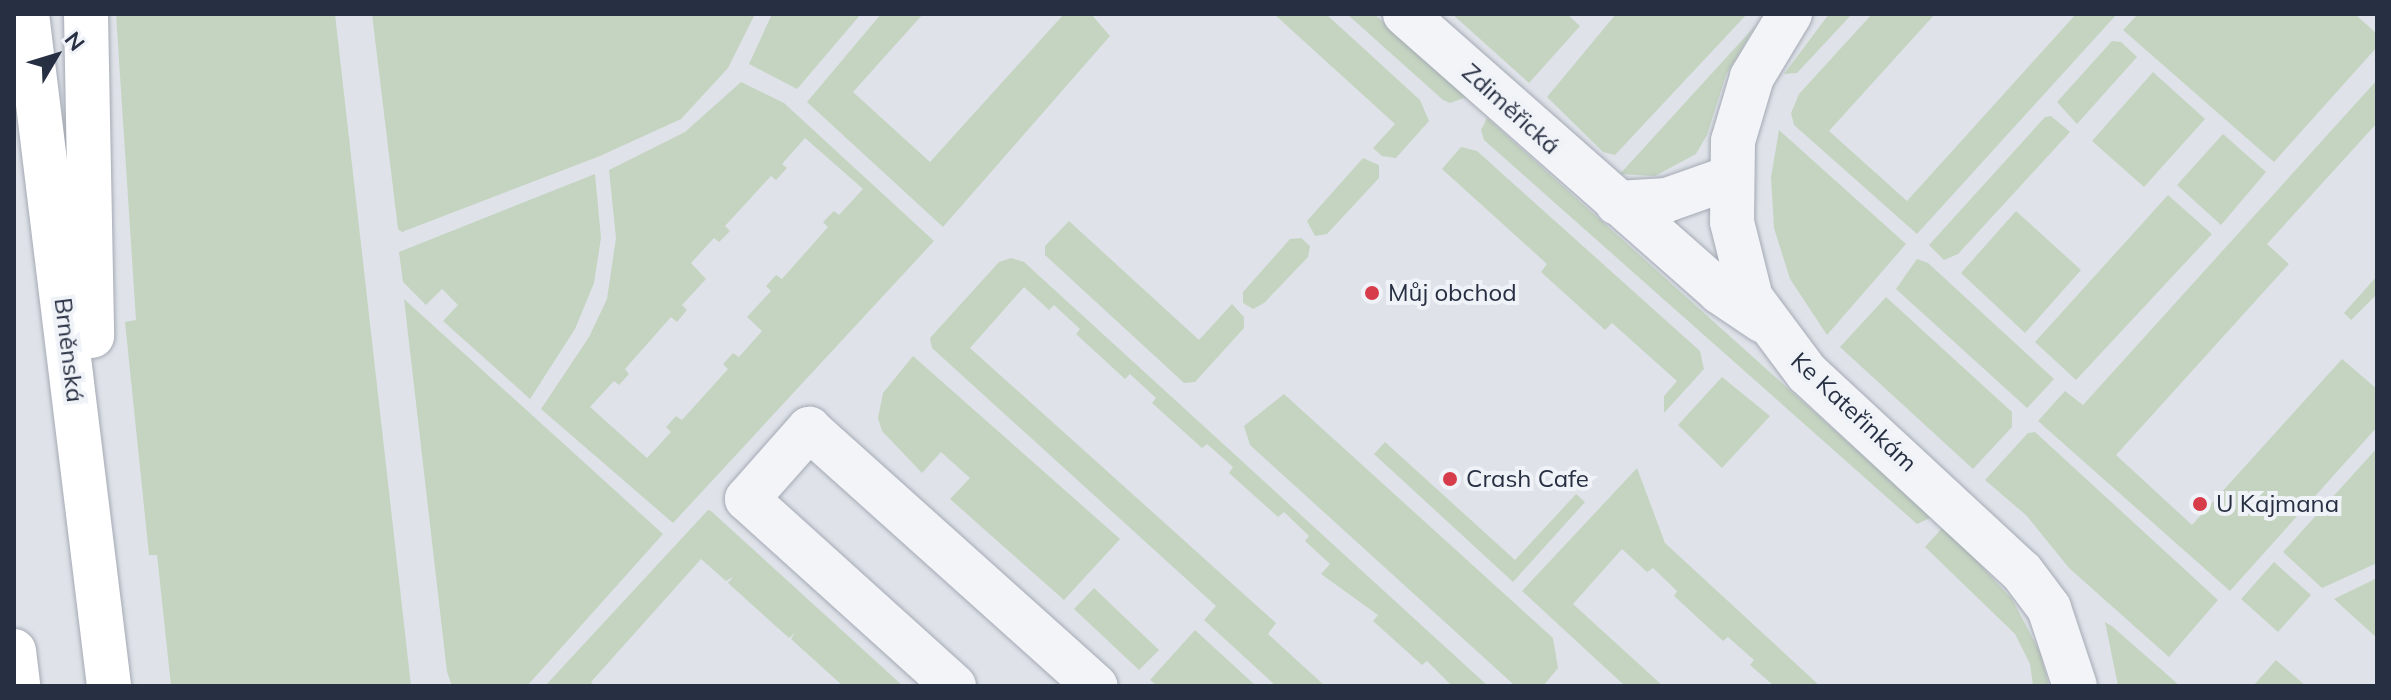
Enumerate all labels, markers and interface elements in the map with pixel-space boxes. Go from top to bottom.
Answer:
north arrow [16,16,96,96]
text: N [59,26,91,56]
street label: Zdiměřická [1456,58,1566,160]
place label: Můj obchod [1388,279,1517,307]
marker: Můj obchod [1363,284,1381,302]
street label: Brněnská [48,296,90,404]
street label: Ke Kateřinkám [1785,346,1923,478]
place label: Crash Cafe [1466,465,1589,493]
marker: Crash Cafe [1441,470,1459,488]
place label: U Kajmana [2216,490,2339,518]
marker: U Kajmana [2191,495,2209,513]

